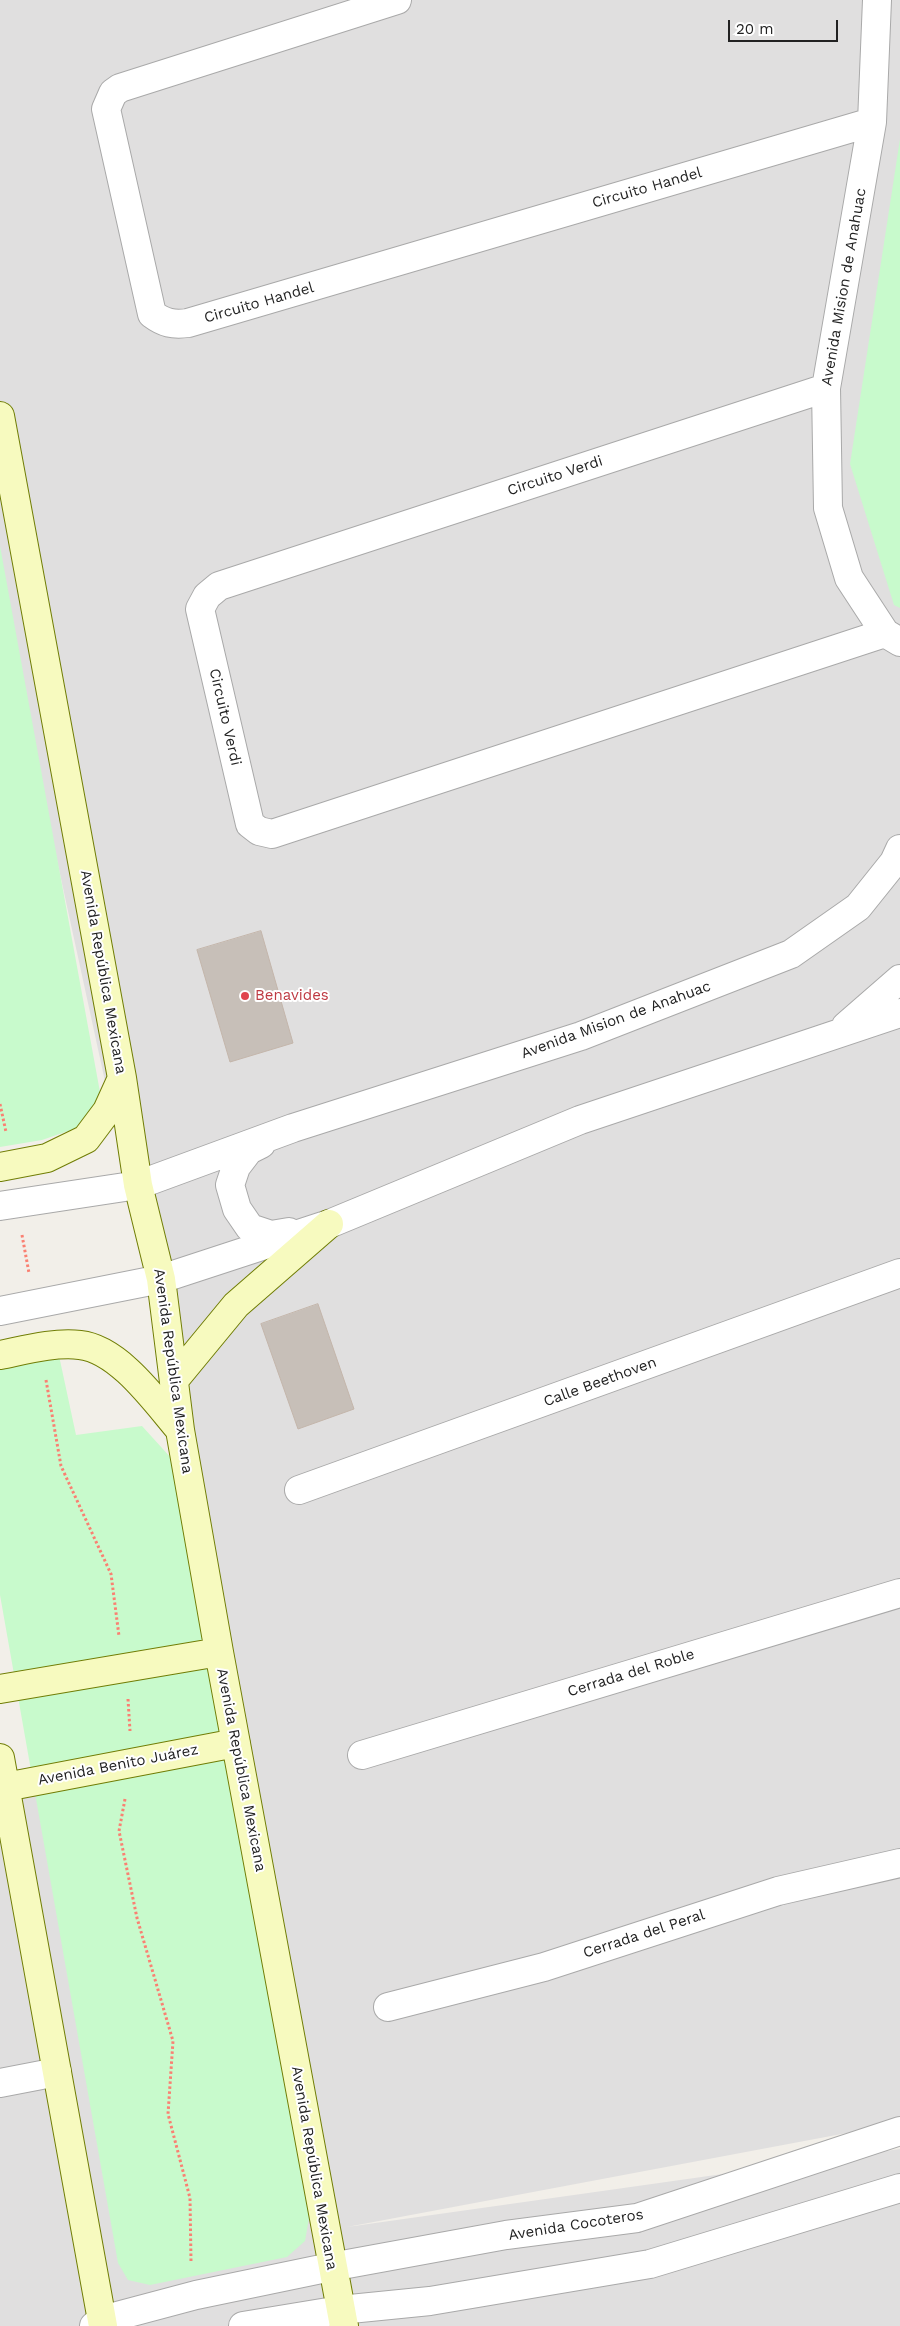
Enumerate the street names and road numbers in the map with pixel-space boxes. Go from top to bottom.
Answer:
street label: Circuito Handel [590,164,704,212]
street label: Avenida Mision de Anahuac [818,187,870,387]
street label: Circuito Handel [202,279,316,327]
street label: Circuito Verdi [505,452,605,500]
street label: Circuito Verdi [205,667,245,767]
street label: Avenida República Mexicana [76,869,130,1075]
street label: Avenida Mision de Anahuac [519,977,713,1063]
street label: Avenida República Mexicana [150,1267,196,1475]
street label: Calle Beethoven [541,1353,659,1411]
street label: Cerrada del Roble [565,1645,697,1701]
street label: Avenida República Mexicana [212,1667,270,1873]
street label: Avenida Benito Juárez [36,1741,200,1789]
street label: Cerrada del Peral [581,1906,707,1962]
street label: Avenida República Mexicana [287,2065,341,2271]
street label: Avenida Cocoteros [507,2205,645,2245]

